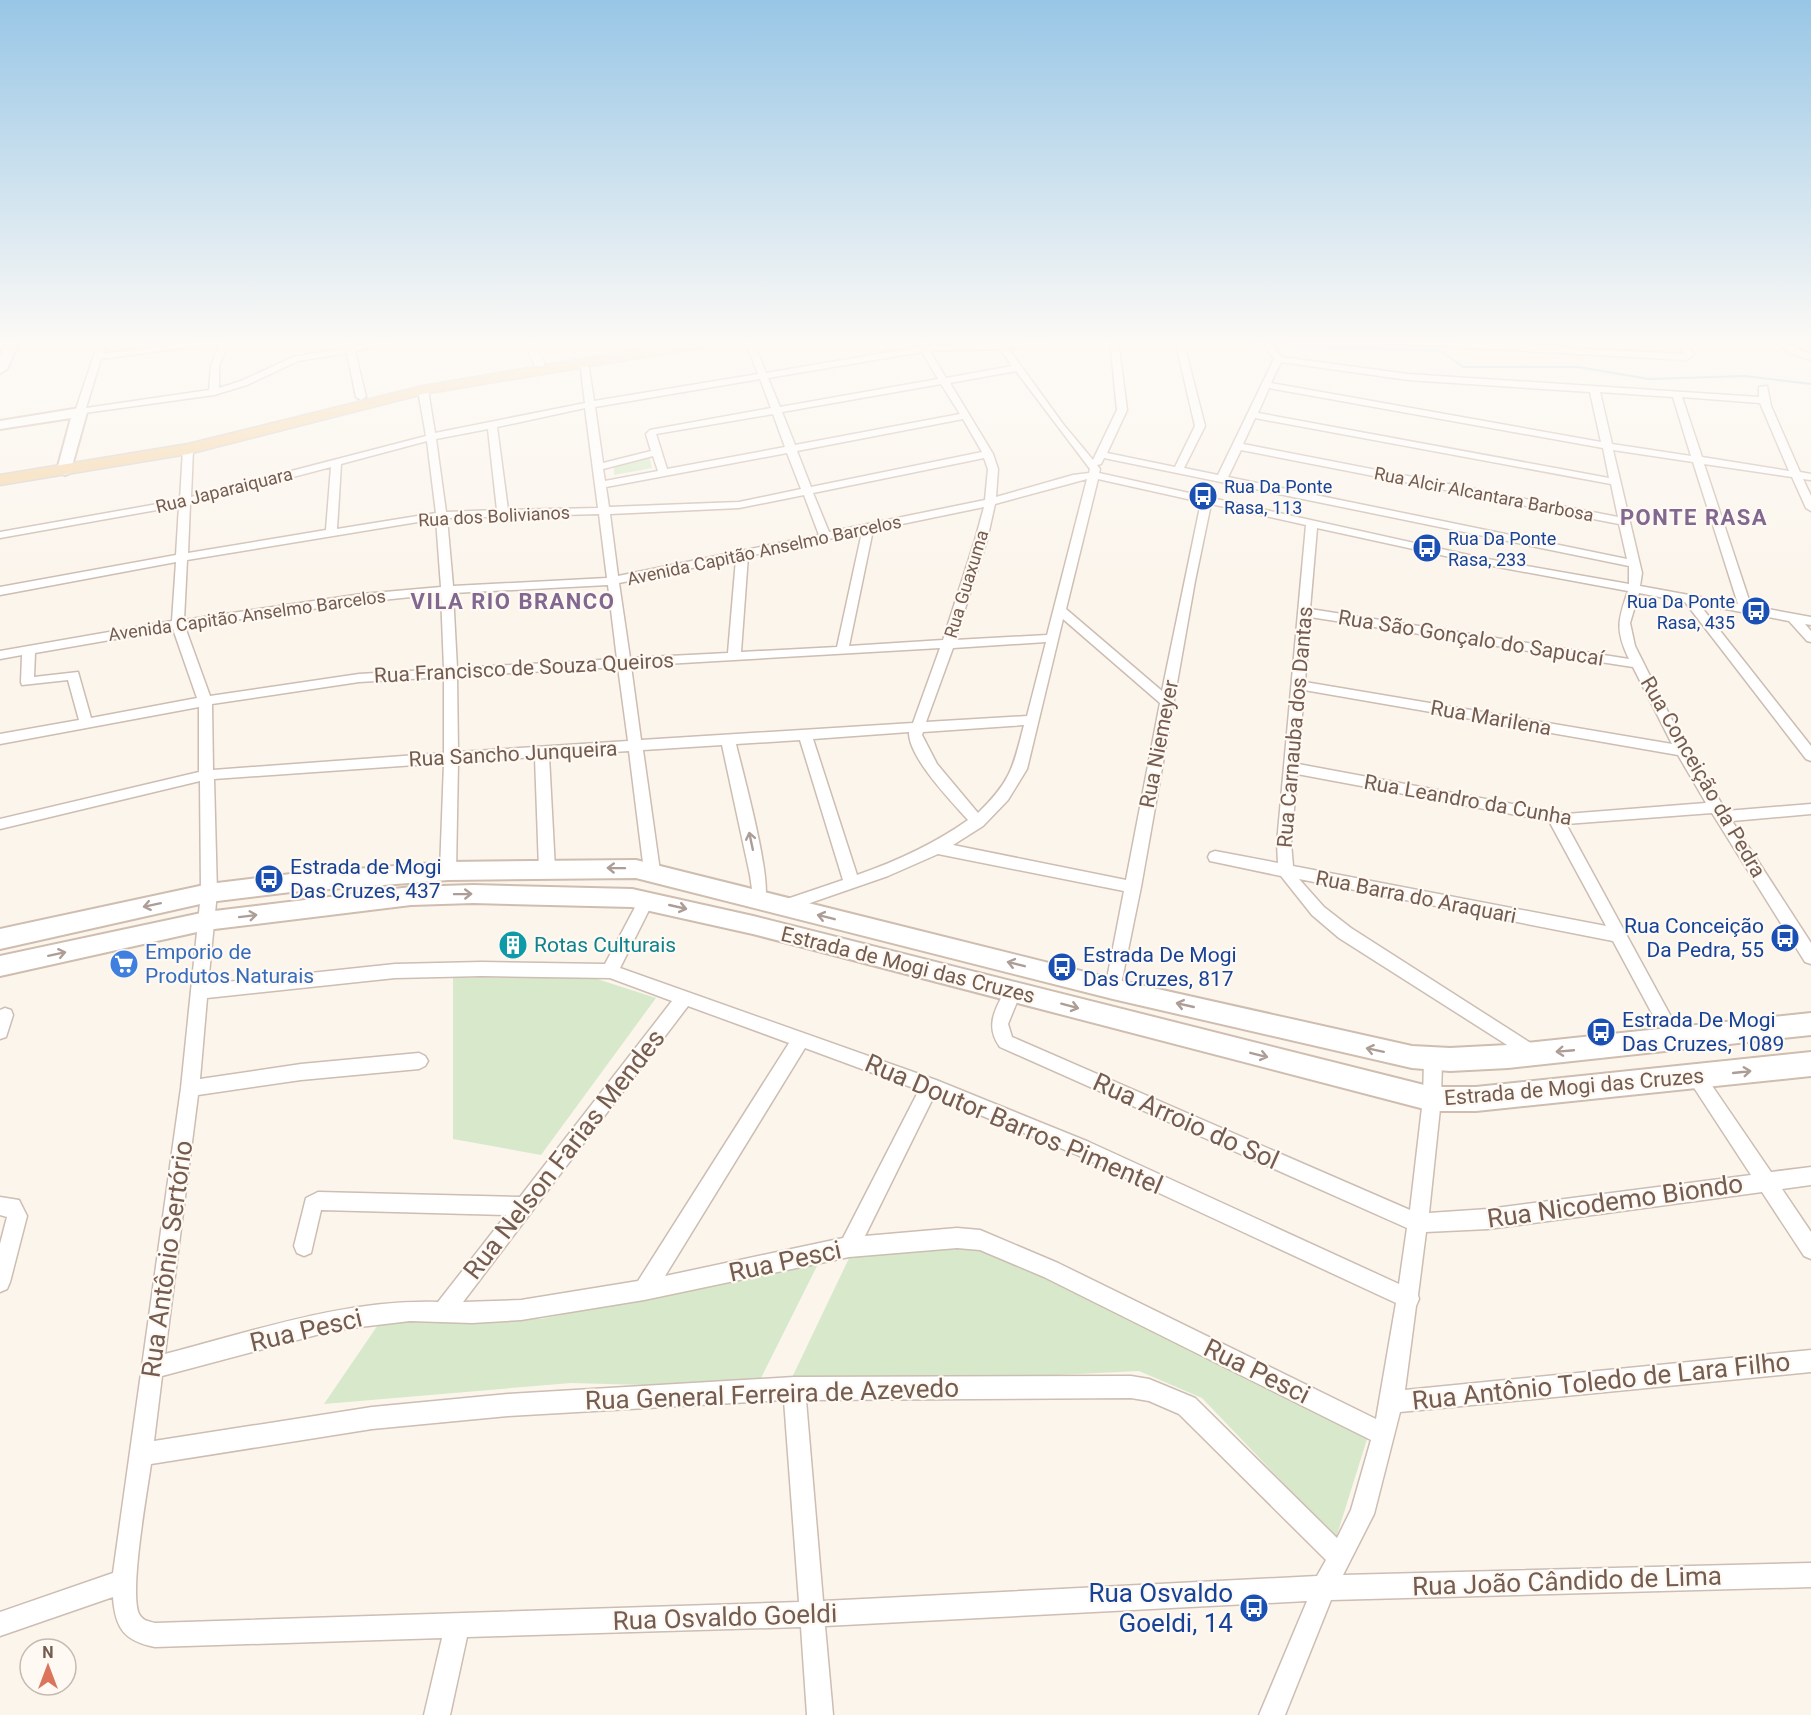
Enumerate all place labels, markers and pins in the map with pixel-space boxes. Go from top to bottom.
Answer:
place label: Rua Da Ponte Rasa, 113 [1224,476,1332,518]
bus stop icon: Rua Da Ponte Rasa, 113 [1187,480,1219,512]
place label: Rua Da Ponte Rasa, 233 [1448,528,1556,570]
bus stop icon: Rua Da Ponte Rasa, 233 [1411,532,1443,564]
place label: Rua Da Ponte Rasa, 435 [1627,591,1735,633]
bus stop icon: Rua Da Ponte Rasa, 435 [1740,595,1772,627]
place label: Estrada de Mogi Das Cruzes, 437 [290,855,442,903]
bus stop icon: Estrada de Mogi Das Cruzes, 437 [253,863,285,895]
place label: Rua Conceição Da Pedra, 55 [1624,914,1764,962]
bus stop icon: Rua Conceição Da Pedra, 55 [1769,922,1801,954]
building icon: Rotas Culturais [497,929,529,961]
place label: Rotas Culturais [534,933,676,957]
place label: Emporio de Produtos Naturais [145,940,314,988]
place label: Estrada De Mogi Das Cruzes, 817 [1083,943,1237,991]
supermarket icon: Emporio de Produtos Naturais [108,948,140,980]
bus stop icon: Estrada De Mogi Das Cruzes, 817 [1046,951,1078,983]
place label: Estrada De Mogi Das Cruzes, 1089 [1622,1008,1784,1056]
bus stop icon: Estrada De Mogi Das Cruzes, 1089 [1585,1016,1617,1048]
place label: Rua Osvaldo Goeldi, 14 [1088,1578,1233,1638]
bus stop icon: Rua Osvaldo Goeldi, 14 [1238,1592,1270,1624]

